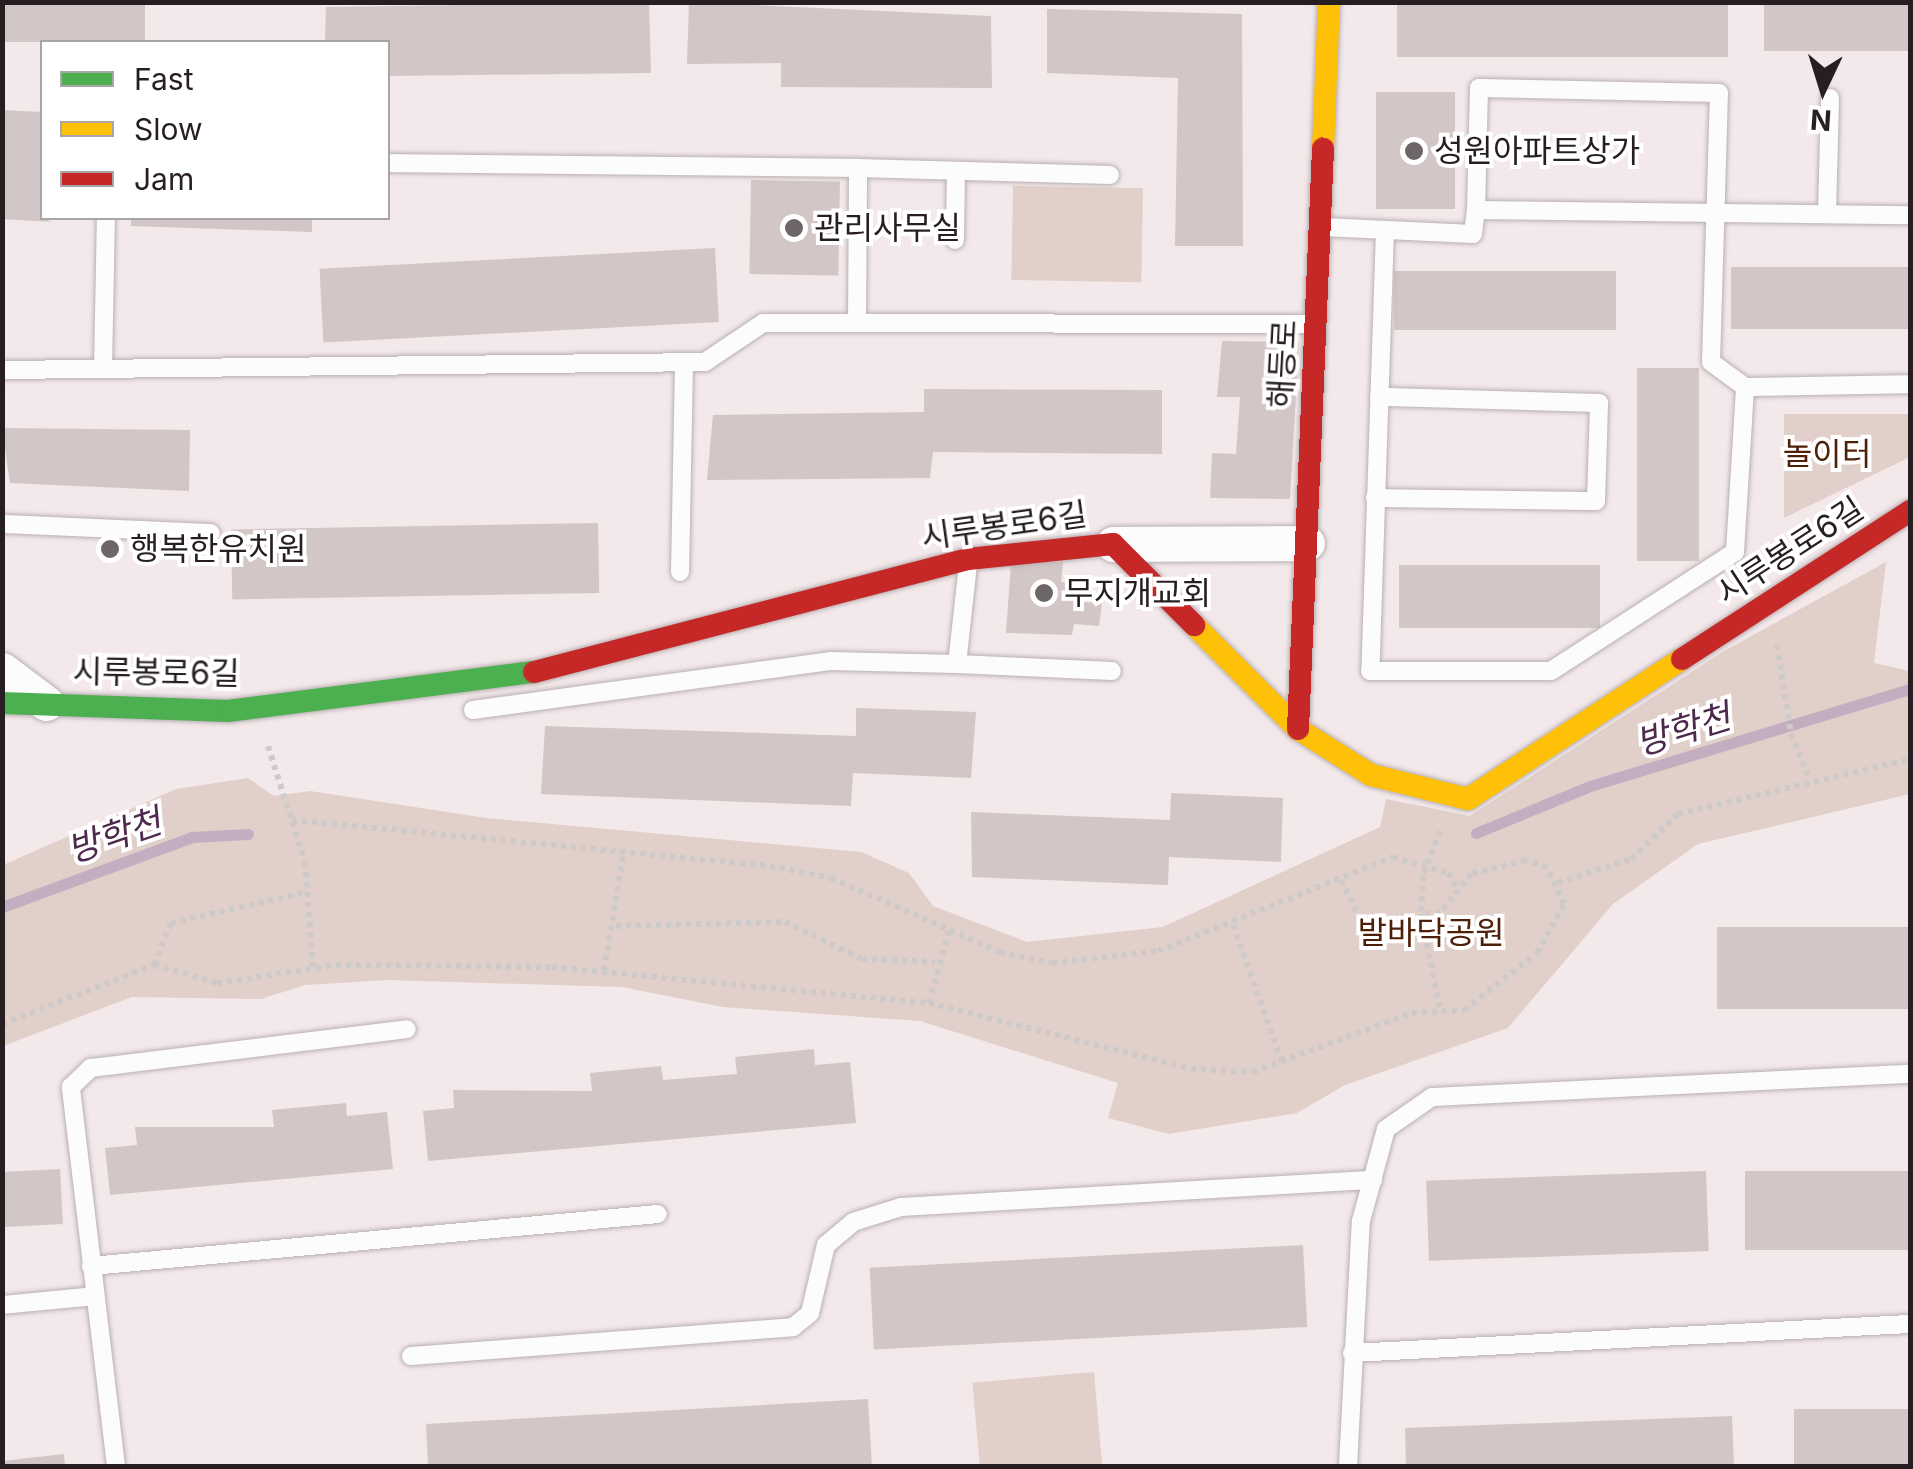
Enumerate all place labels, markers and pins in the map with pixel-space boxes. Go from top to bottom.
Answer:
place label: 성원아파트상가 [1434,132,1640,170]
marker: 성원아파트상가 [1403,140,1425,162]
place label: 관리사무실 [814,209,961,247]
marker: 관리사무실 [783,217,805,239]
place label: 행복한유치원 [130,530,307,568]
marker: 행복한유치원 [99,538,121,560]
place label: 무지개교회 [1064,574,1211,612]
marker: 무지개교회 [1033,582,1055,604]

